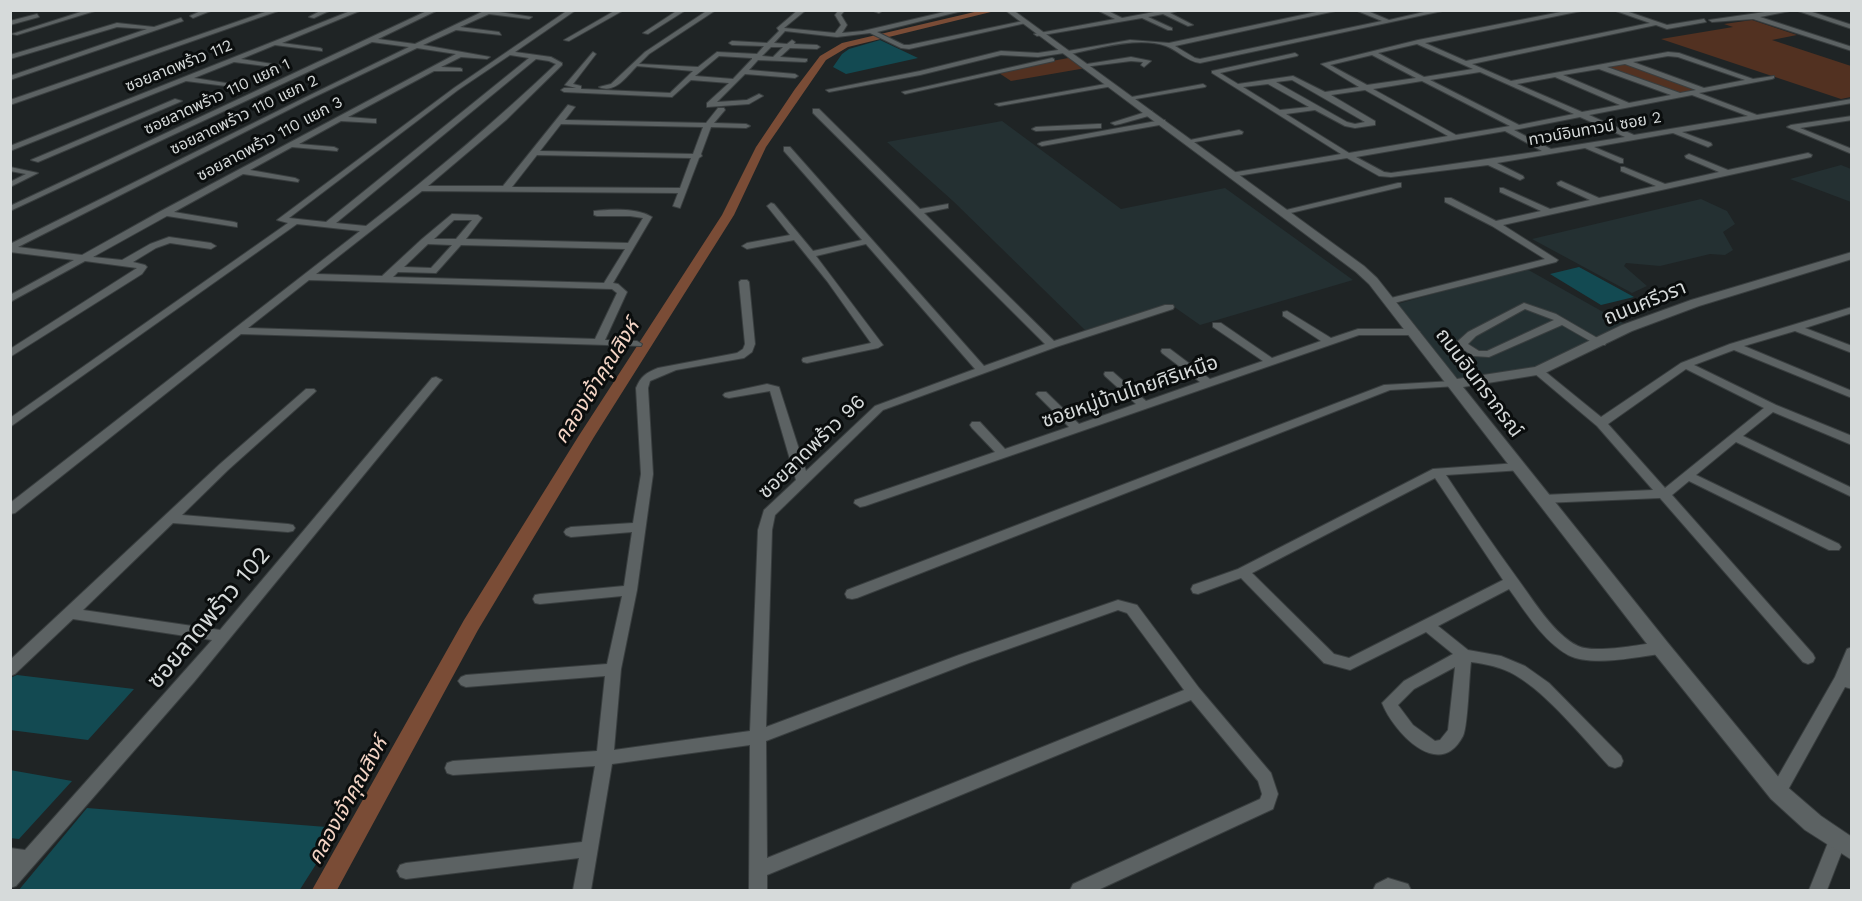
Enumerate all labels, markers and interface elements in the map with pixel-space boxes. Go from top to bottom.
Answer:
street label: ซอยลาดพร้าว 112 [123,36,235,96]
street label: ซอยลาดพร้าว 110 แยก 1 [141,55,293,139]
street label: ซอยลาดพร้าว 110 แยก 2 [167,71,321,159]
street label: ซอยลาดพร้าว 110 แยก 3 [194,92,346,186]
street label: ทาวน์อินทาวน์ ซอย 2 [1527,108,1663,150]
street label: ถนนศรีวรา [1600,276,1690,330]
water label: คลองเจ้าคุณสิงห์ [549,315,645,449]
street label: ถนนอินทราภรณ์ [1430,324,1528,442]
street label: ซอยหมู่บ้านไทยศิริเหนือ [1039,351,1221,433]
street label: ซอยลาดพร้าว 96 [754,390,870,504]
street label: ซอยลาดพร้าว 102 [141,541,277,695]
water label: คลองเจ้าคุณสิงห์ [303,733,393,869]

